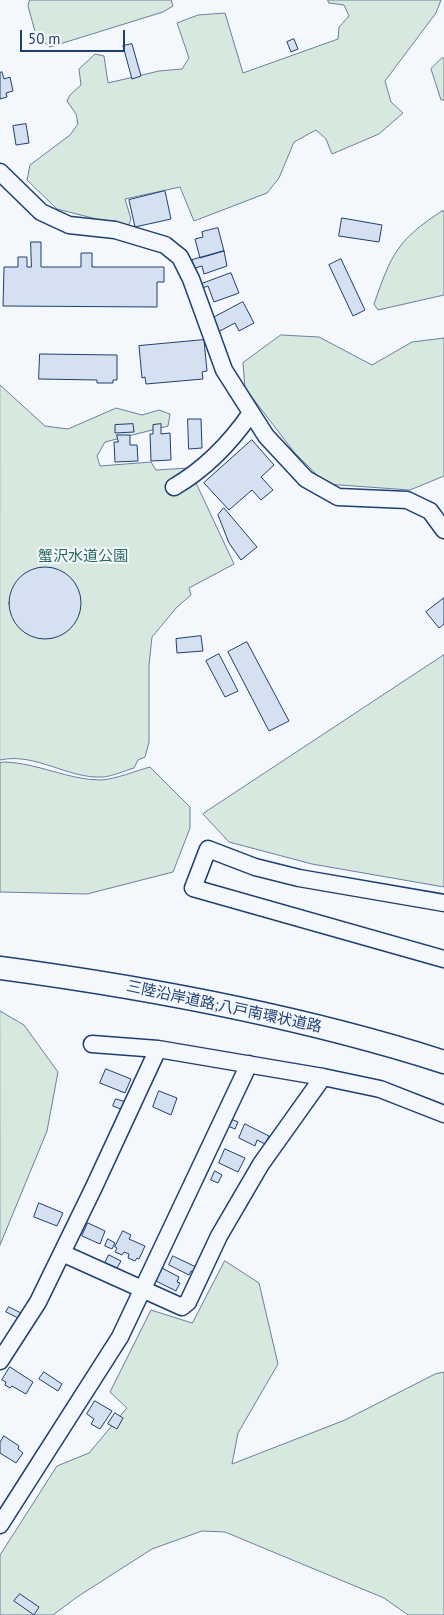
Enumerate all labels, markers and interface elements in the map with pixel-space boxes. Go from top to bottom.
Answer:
scale bar [22,20,128,52]
text: 50 m [28,29,61,48]
park label: 蟹沢水道公園 [38,548,128,566]
street label: 三陸沿岸道路;八戸南環状道路 [125,978,323,1036]

